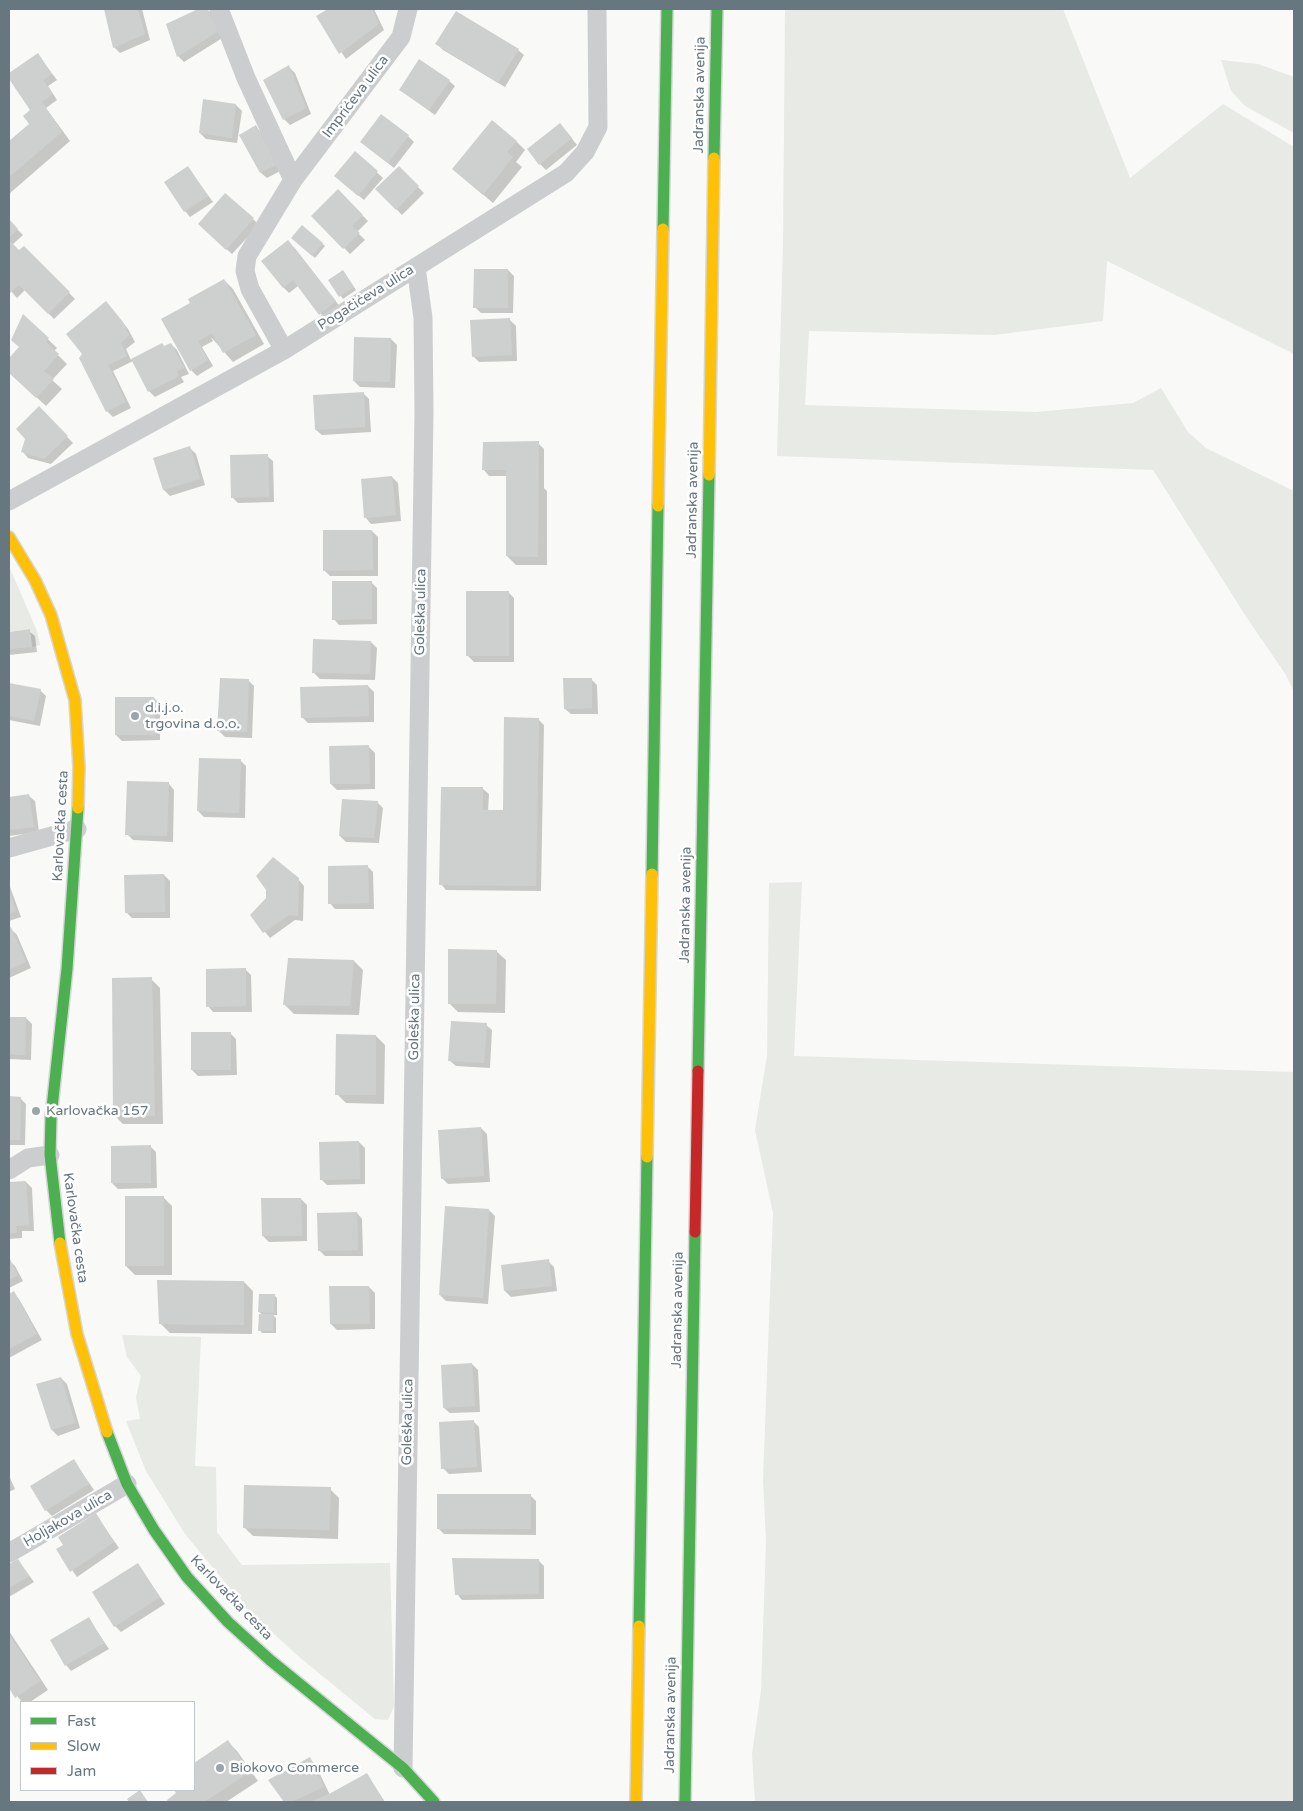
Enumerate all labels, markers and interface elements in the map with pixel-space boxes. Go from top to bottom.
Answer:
street label: Jadranska avenija [691,36,709,154]
street label: Imprićeva ulica [319,52,393,142]
street label: Pogačićeva ulica [315,262,417,334]
street label: Jadranska avenija [684,441,702,559]
street label: Goleška ulica [412,568,430,656]
place label: d.i.j.o. trgovina d.o.o. [145,700,240,732]
marker: d.i.j.o. trgovina d.o.o. [129,710,141,722]
street label: Karlovačka cesta [50,770,72,882]
street label: Jadranska avenija [677,846,695,964]
street label: Goleška ulica [406,973,424,1061]
place label: Karlovačka 157 [46,1103,149,1119]
marker: Karlovačka 157 [30,1105,42,1117]
street label: Karlovačka cesta [59,1172,91,1284]
street label: Jadranska avenija [669,1251,687,1369]
street label: Goleška ulica [399,1378,417,1466]
street label: Holjakova ulica [21,1487,115,1551]
street label: Karlovačka cesta [186,1552,276,1644]
street label: Jadranska avenija [662,1656,680,1774]
legend [20,1701,195,1791]
text: Fast [67,1712,96,1730]
text: Slow [67,1737,101,1755]
place label: Biokovo Commerce [230,1760,359,1776]
text: Jam [67,1762,96,1780]
marker: Biokovo Commerce [214,1762,226,1774]

